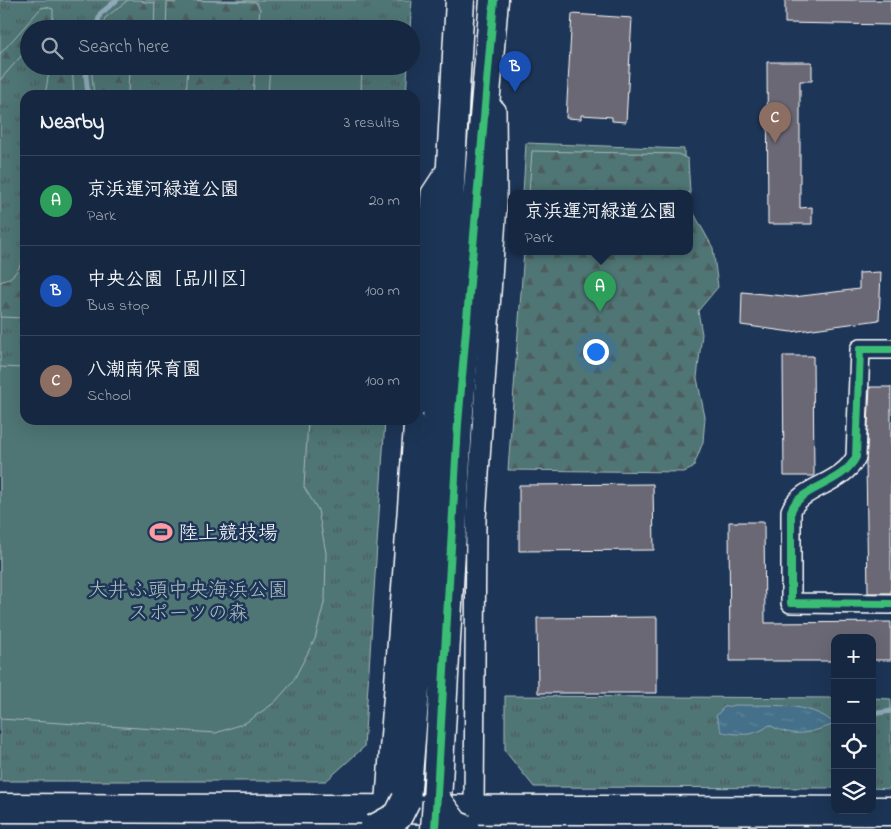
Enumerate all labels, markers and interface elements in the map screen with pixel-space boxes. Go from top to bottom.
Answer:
search box [20,20,420,75]
icon: search [38,34,66,62]
text: Search here [78,34,169,61]
pin: B [499,51,531,92]
pin: C [759,102,791,143]
text: Nearby [40,108,104,138]
text: 3 results [344,111,400,135]
text: 京浜運河緑道公園 [87,177,239,204]
text: A [51,189,61,213]
text: 20 m [369,189,400,213]
popup [508,190,693,255]
text: 京浜運河緑道公園 [524,199,677,226]
text: Park [87,204,116,228]
text: Park [524,226,553,250]
text: 中央公園［品川区］ [87,267,258,294]
pin: A [584,271,616,312]
text: B [51,279,61,303]
text: 100 m [365,279,400,303]
text: Bus stop [87,294,150,318]
your location [583,339,609,365]
text: 八潮南保育園 [87,357,201,384]
text: C [52,369,60,393]
text: 100 m [365,369,400,393]
text: School [87,384,131,408]
sports icon: 陸上競技場 [148,519,174,545]
place label: 陸上競技場 [178,520,278,549]
park label: 大井ふ頭中央海浜公園 スポーツの森 [88,577,288,629]
map controls [831,634,876,814]
button: + [831,634,876,679]
button: − [831,679,876,724]
button: locate [831,724,876,769]
button: layers [831,769,876,814]

